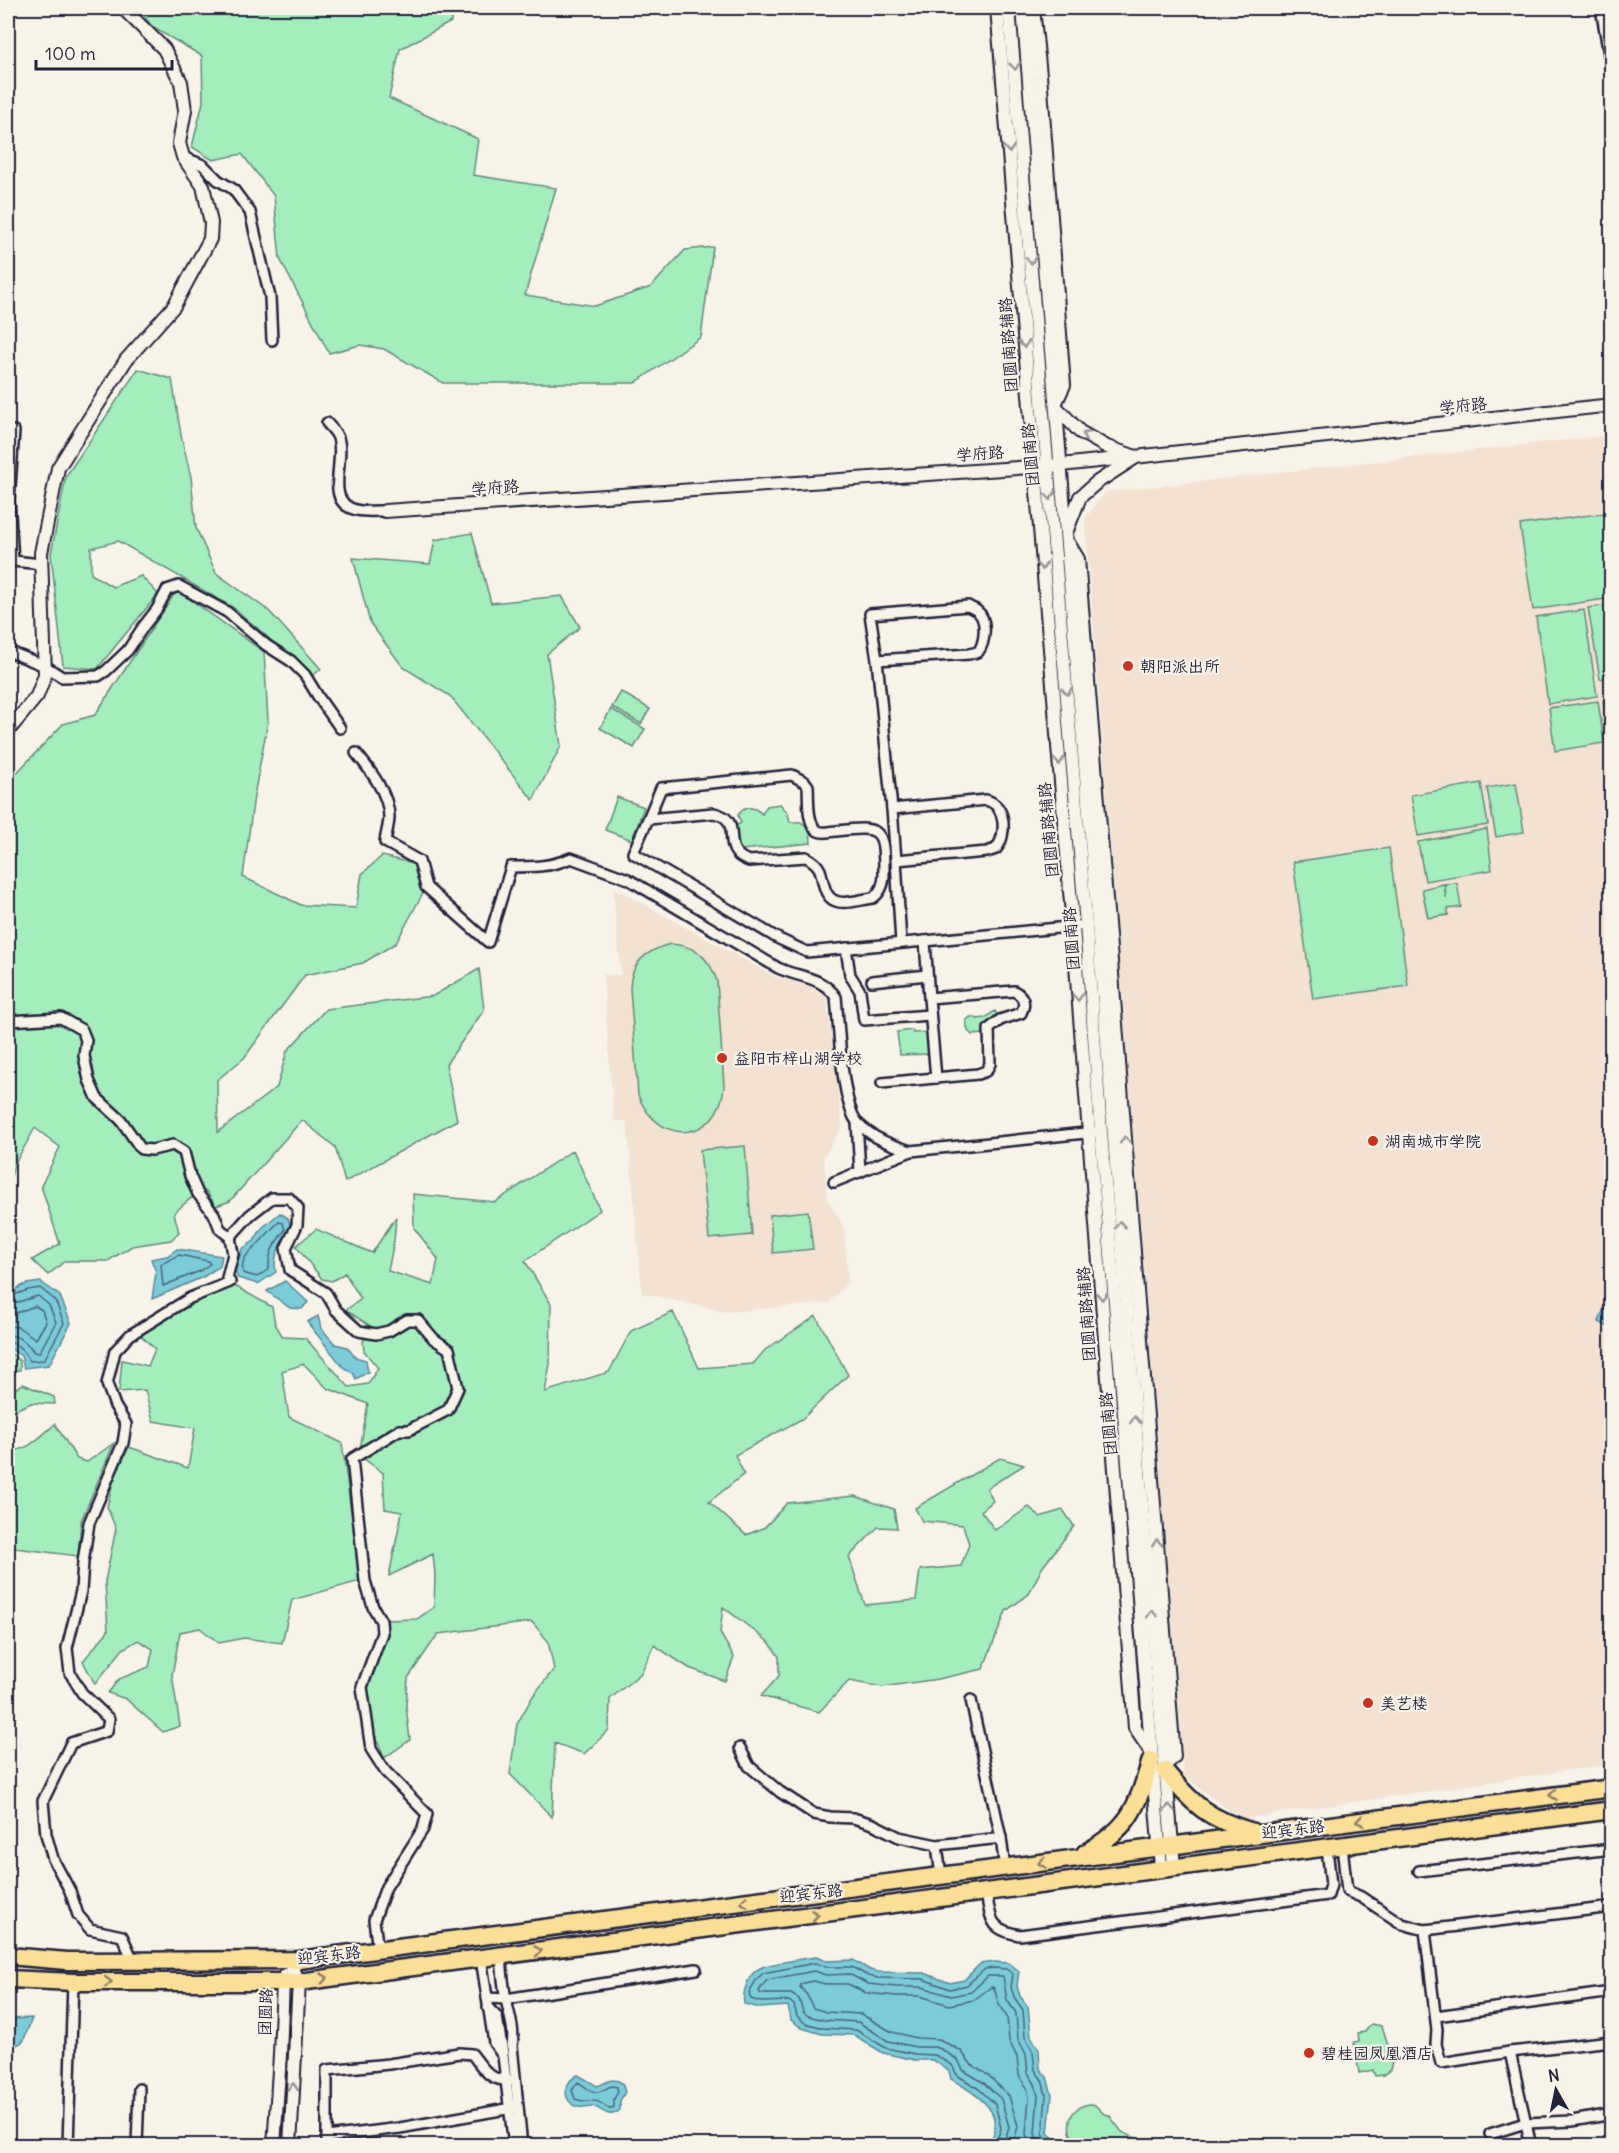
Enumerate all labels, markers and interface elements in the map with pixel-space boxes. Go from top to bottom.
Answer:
scale bar [36,33,172,71]
text: 100 m [45,42,96,65]
one-way arrow [1008,61,1021,70]
one-way arrow [1002,145,1015,154]
one-way arrow [1024,256,1037,265]
street label: 团圆南路辅路 [995,296,1021,394]
one-way arrow [1017,339,1030,348]
street label: 学府路 [1438,393,1488,417]
street label: 团圆南路 [1017,422,1043,488]
one-way arrow [1082,432,1093,443]
street label: 学府路 [955,441,1005,465]
street label: 学府路 [470,475,520,499]
one-way arrow [1043,492,1056,501]
one-way arrow [1035,562,1048,571]
place label: 朝阳派出所 [1140,656,1220,676]
marker: 朝阳派出所 [1121,659,1135,673]
one-way arrow [1060,686,1073,695]
one-way arrow [1052,756,1065,765]
street label: 团圆南路辅路 [1034,781,1062,879]
street label: 团圆南路 [1059,906,1083,972]
one-way arrow [1071,992,1084,1001]
place label: 益阳市梓山湖学校 [734,1048,862,1068]
marker: 益阳市梓山湖学校 [715,1051,729,1065]
place label: 湖南城市学院 [1385,1131,1481,1151]
marker: 湖南城市学院 [1366,1134,1380,1148]
one-way arrow [1119,1135,1132,1144]
one-way arrow [1114,1221,1127,1230]
street label: 团圆南路辅路 [1073,1265,1099,1363]
one-way arrow [1095,1292,1108,1301]
street label: 团圆南路 [1095,1391,1121,1457]
one-way arrow [1129,1415,1142,1424]
one-way arrow [1151,1539,1164,1548]
one-way arrow [1146,1610,1159,1619]
place label: 美艺楼 [1380,1693,1428,1713]
marker: 美艺楼 [1361,1696,1375,1710]
one-way arrow [1549,1789,1558,1801]
one-way arrow [1163,1804,1176,1813]
one-way arrow [1356,1814,1365,1826]
street label: 迎宾东路 [1260,1815,1326,1843]
one-way arrow [1037,1856,1047,1868]
street label: 迎宾东路 [778,1879,844,1907]
one-way arrow [740,1895,749,1907]
one-way arrow [810,1909,819,1921]
street label: 迎宾东路 [296,1941,362,1969]
one-way arrow [533,1945,543,1957]
one-way arrow [319,1973,328,1985]
one-way arrow [103,1976,112,1988]
street label: 团圆路 [254,1988,276,2036]
place label: 碧桂园凤凰酒店 [1321,2043,1433,2063]
marker: 碧桂园凤凰酒店 [1302,2046,1316,2060]
north arrow [1526,2060,1586,2120]
text: N [1547,2064,1561,2086]
one-way arrow [286,2083,299,2092]

